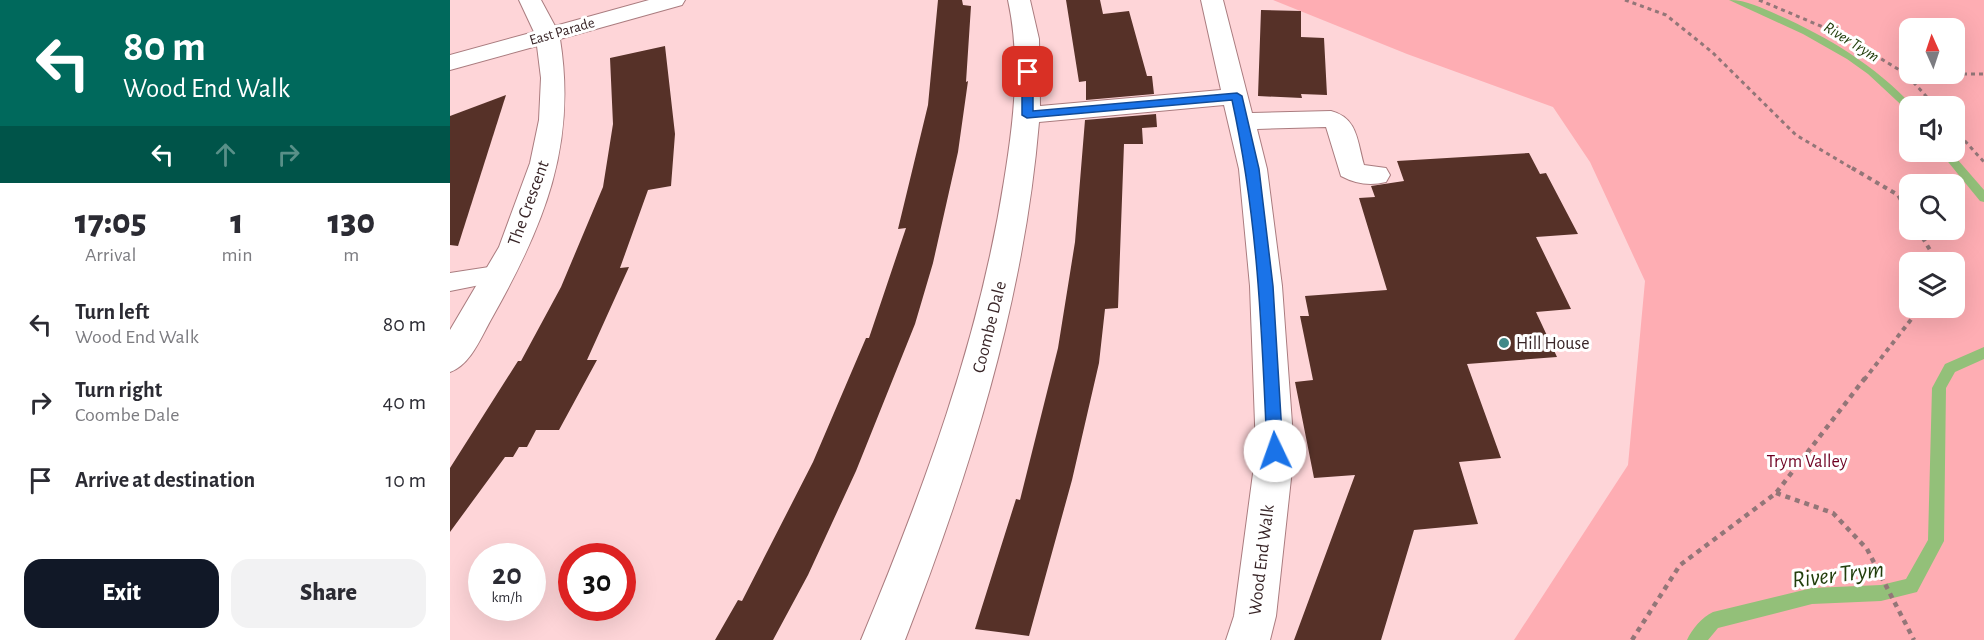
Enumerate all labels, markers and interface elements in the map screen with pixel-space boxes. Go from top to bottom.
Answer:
street label: East Parade [528,15,597,48]
north arrow [1899,18,1965,84]
map controls [1899,18,1965,318]
water label: River Trym [1821,19,1882,65]
icon: left [24,24,102,102]
text: 80 m [123,26,206,68]
pin [1002,46,1053,97]
icon: arrive [1011,55,1044,88]
text: Wood End Walk [123,75,290,102]
button: sound [1899,96,1965,162]
icon: left [146,138,179,171]
icon: ahead [209,138,242,171]
icon: right [272,138,305,171]
street label: The Crescent [505,158,553,248]
button: search [1899,174,1965,240]
text: 17:05 [75,204,147,240]
text: 1 [230,204,244,240]
text: 130 [327,204,375,240]
text: Arrival [85,245,136,265]
text: min [221,245,253,265]
text: m [343,245,359,265]
button: layers [1899,252,1965,318]
street label: Coombe Dale [970,279,1010,375]
text: Turn left [75,301,149,323]
icon: left [24,308,57,341]
text: 80 m [383,313,426,335]
text: Wood End Walk [75,327,199,347]
place label: Hill House [1516,335,1589,353]
marker: Hill House [1497,336,1511,350]
text: Turn right [75,379,162,401]
icon: right [24,386,57,419]
text: 40 m [383,391,426,413]
text: Coombe Dale [75,405,180,425]
position arrow [1243,419,1307,483]
park label: Trym Valley [1766,453,1848,471]
icon: arrive [24,464,57,497]
text: Arrive at destination [75,469,255,491]
text: 10 m [386,469,426,491]
street label: Wood End Walk [1246,503,1278,617]
speed limit sign: 30 [558,543,636,621]
water label: River Trym [1791,557,1886,593]
button: Exit [24,559,219,628]
button: Share [231,559,426,628]
text: 20 [492,560,522,590]
text: km/h [492,590,522,605]

